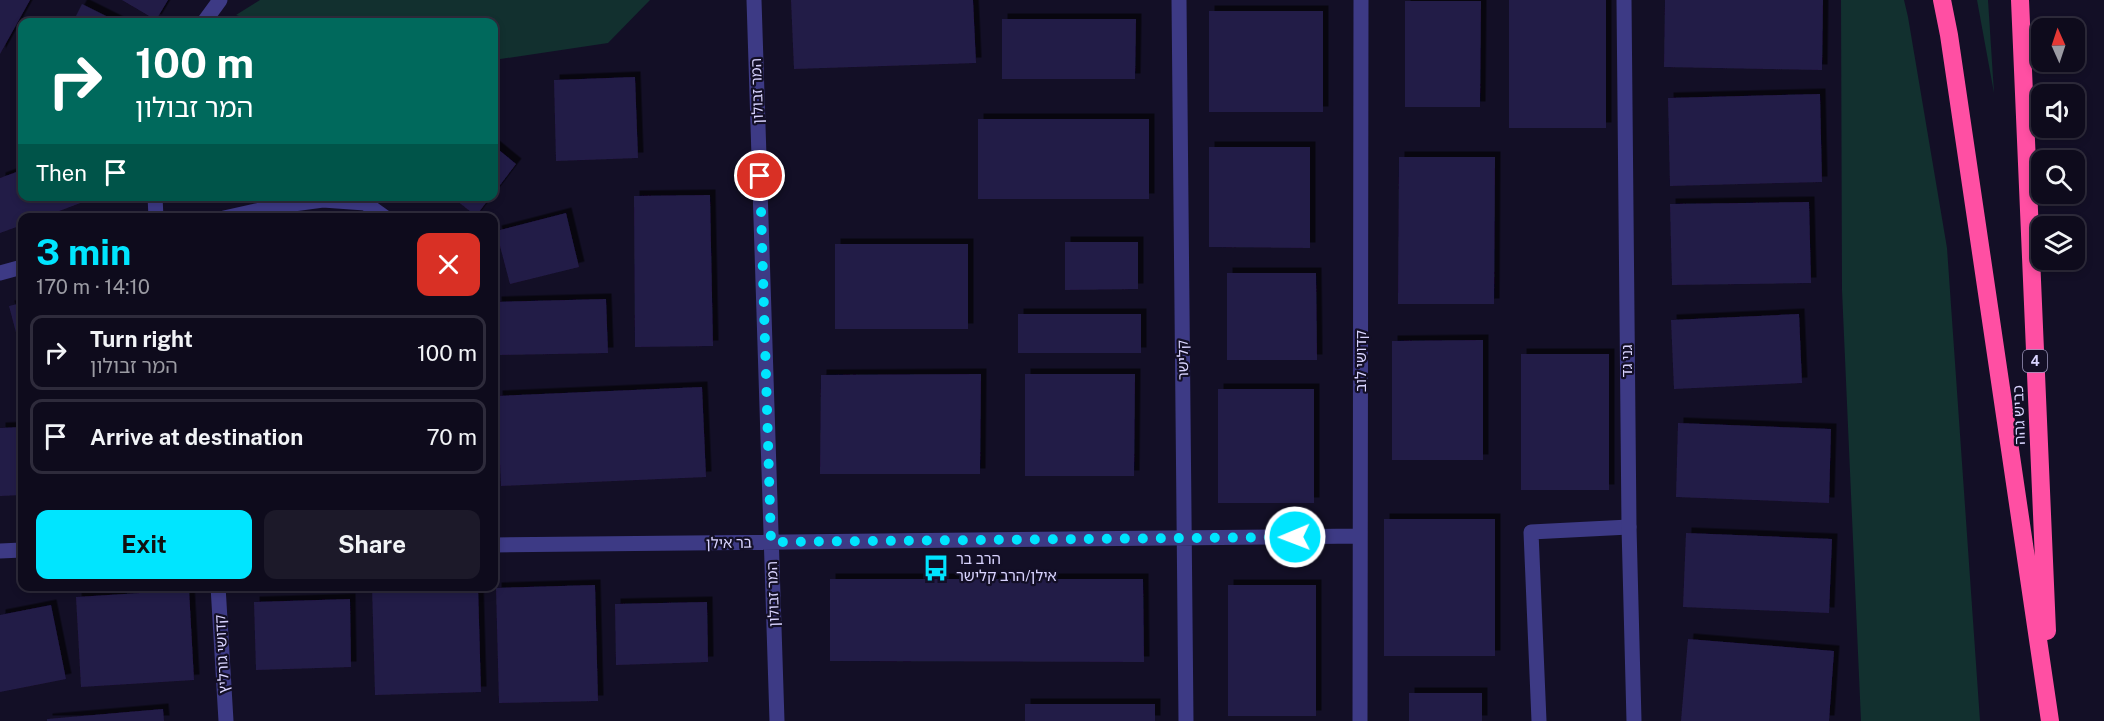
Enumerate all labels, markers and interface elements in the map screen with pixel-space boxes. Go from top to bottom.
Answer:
north arrow [2031,18,2085,72]
map controls [2031,18,2085,270]
text: 100 m [135,38,254,87]
icon: right [36,42,114,120]
street label: המר זבולון [747,58,766,124]
button: sound [2031,84,2085,138]
text: המר זבולון [135,91,254,123]
pin [734,150,785,201]
button: search [2031,150,2085,204]
icon: arrive [99,156,132,189]
icon: arrive [743,159,776,192]
text: Then [36,160,87,186]
button: layers [2031,216,2085,270]
text: 3 min [36,231,131,273]
button: close [417,233,480,296]
text: 170 m · 14:10 [36,275,150,299]
text: Turn right [90,326,193,352]
street label: קדושי לוב [1352,330,1369,392]
icon: right [39,336,72,369]
text: 100 m [417,340,477,366]
street label: קלישר [1174,340,1191,380]
street label: גני גד [1618,344,1635,377]
road number: 4 [2023,350,2047,372]
text: המר זבולון [90,354,178,378]
street label: כביש גהה [2009,385,2028,445]
icon: arrive [39,420,72,453]
text: Arrive at destination [90,424,303,450]
text: 70 m [426,424,477,450]
position arrow [1263,505,1327,569]
button: Exit [36,510,252,579]
button: Share [264,510,480,579]
street label: בר אילן [706,534,753,551]
place label: הרב בר אילן/הרב קלישר [956,550,1057,584]
bus stop icon: הרב בר אילן/הרב קלישר [921,553,951,583]
street label: המר זבולון [763,561,782,627]
street label: קדושי גורליץ [211,614,232,694]

